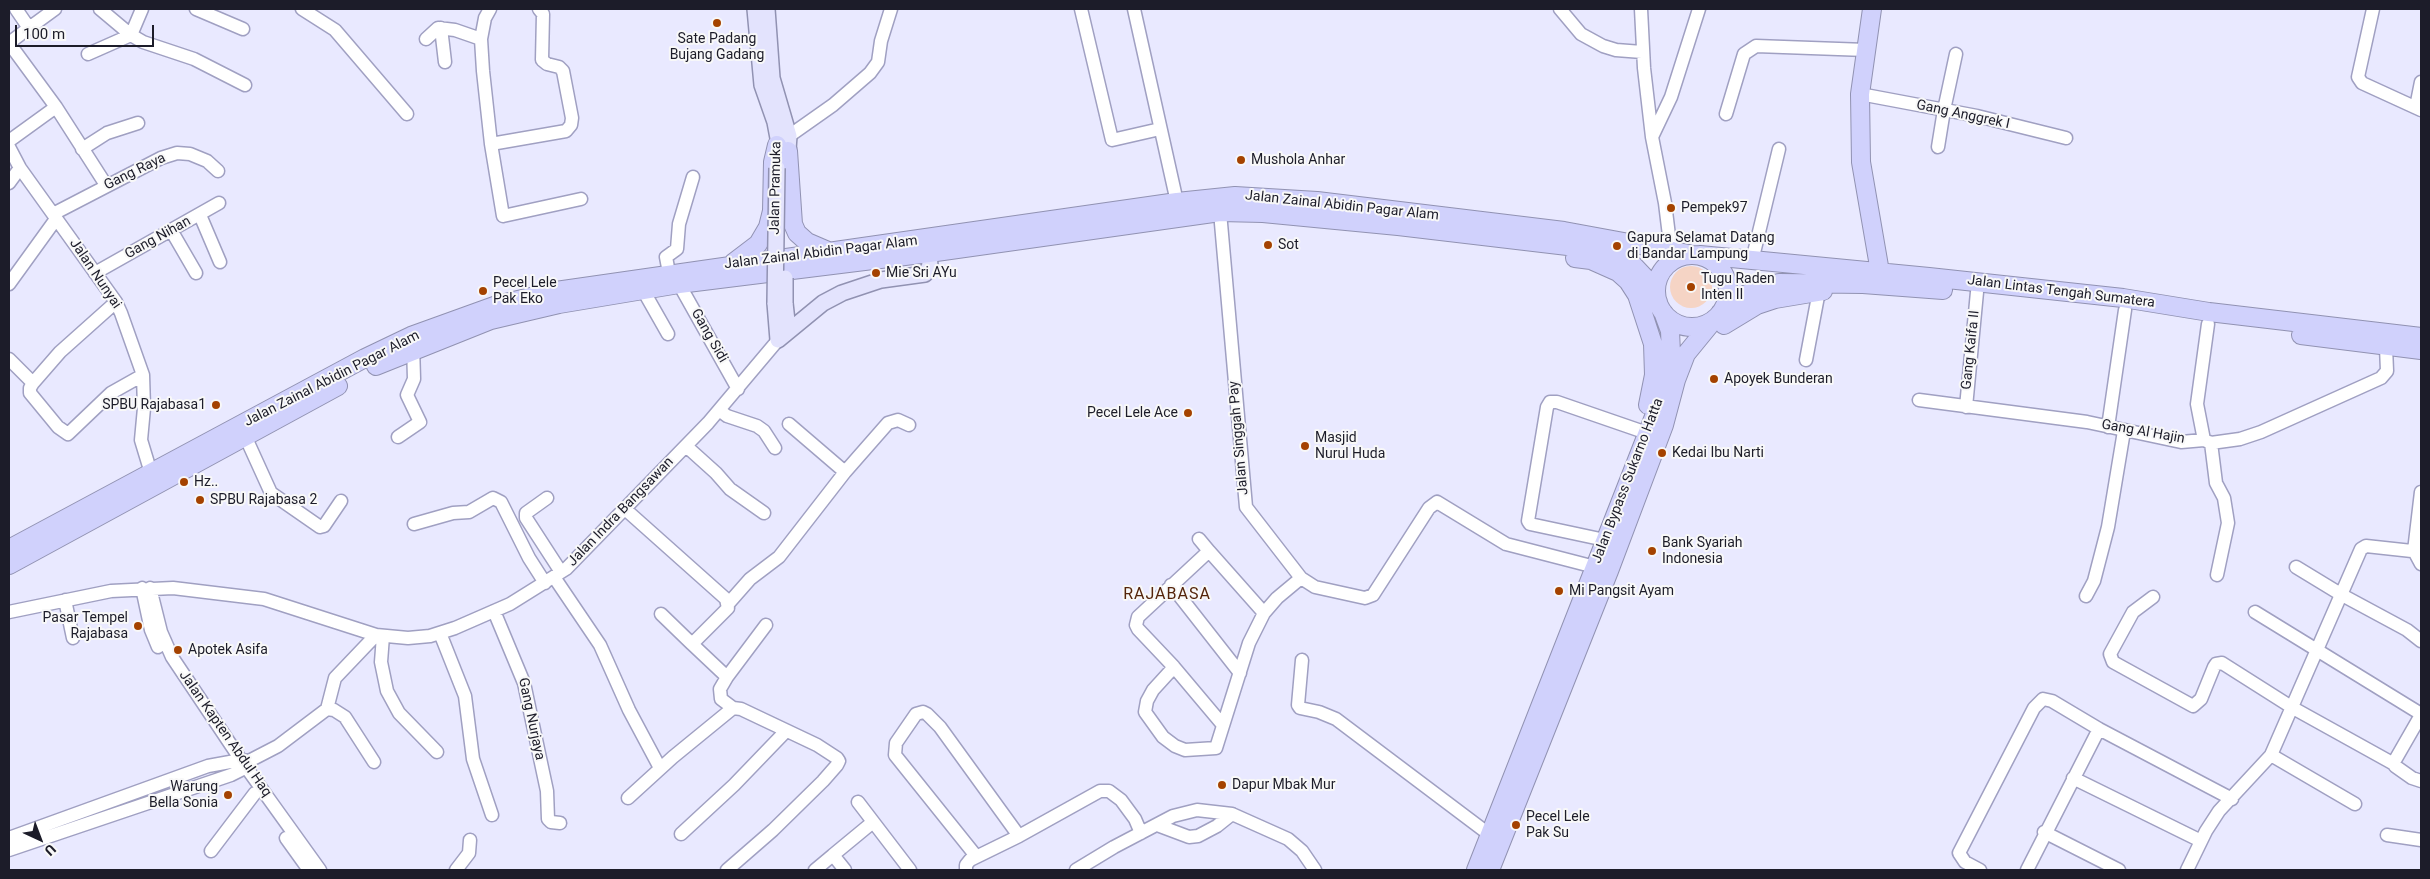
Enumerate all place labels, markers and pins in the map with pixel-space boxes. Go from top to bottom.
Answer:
marker: Sate Padang Bujang Gadang [711,17,723,29]
place label: Sate Padang Bujang Gadang [670,31,764,64]
place label: Mushola Anhar [1251,152,1345,168]
marker: Mushola Anhar [1235,154,1247,166]
place label: Pempek97 [1681,200,1748,216]
marker: Pempek97 [1665,202,1677,214]
place label: Gapura Selamat Datang di Bandar Lampung [1627,230,1775,262]
place label: Sot [1278,237,1299,253]
marker: Sot [1262,239,1274,251]
marker: Gapura Selamat Datang di Bandar Lampung [1611,240,1623,252]
place label: Mie Sri AYu [886,265,957,281]
marker: Mie Sri AYu [870,267,882,279]
place label: Tugu Raden Inten II [1701,271,1775,304]
place label: Pecel Lele Pak Eko [493,275,557,308]
marker: Tugu Raden Inten II [1685,281,1697,293]
marker: Pecel Lele Pak Eko [477,285,489,297]
place label: Apoyek Bunderan [1724,371,1833,387]
marker: Apoyek Bunderan [1708,373,1720,385]
place label: SPBU Rajabasa1 [102,397,206,413]
marker: SPBU Rajabasa1 [210,399,222,411]
place label: Pecel Lele Ace [1087,405,1178,421]
marker: Pecel Lele Ace [1182,407,1194,419]
place label: Masjid Nurul Huda [1315,430,1385,462]
marker: Masjid Nurul Huda [1299,440,1311,452]
place label: Kedai Ibu Narti [1672,445,1764,461]
marker: Kedai Ibu Narti [1656,447,1668,459]
place label: Hz.. [194,474,218,490]
marker: Hz.. [178,476,190,488]
place label: SPBU Rajabasa 2 [210,492,317,508]
marker: SPBU Rajabasa 2 [194,494,206,506]
place label: Bank Syariah Indonesia [1662,535,1743,568]
marker: Bank Syariah Indonesia [1646,545,1658,557]
place label: Mi Pangsit Ayam [1569,583,1674,599]
marker: Mi Pangsit Ayam [1553,585,1565,597]
place label: Pasar Tempel Rajabasa [43,610,128,642]
marker: Pasar Tempel Rajabasa [132,620,144,632]
place label: Apotek Asifa [188,642,268,658]
marker: Apotek Asifa [172,644,184,656]
place label: Dapur Mbak Mur [1232,777,1336,793]
place label: Warung Bella Sonia [149,779,218,812]
marker: Dapur Mbak Mur [1216,779,1228,791]
marker: Warung Bella Sonia [222,789,234,801]
place label: Pecel Lele Pak Su [1526,809,1590,842]
marker: Pecel Lele Pak Su [1510,819,1522,831]

